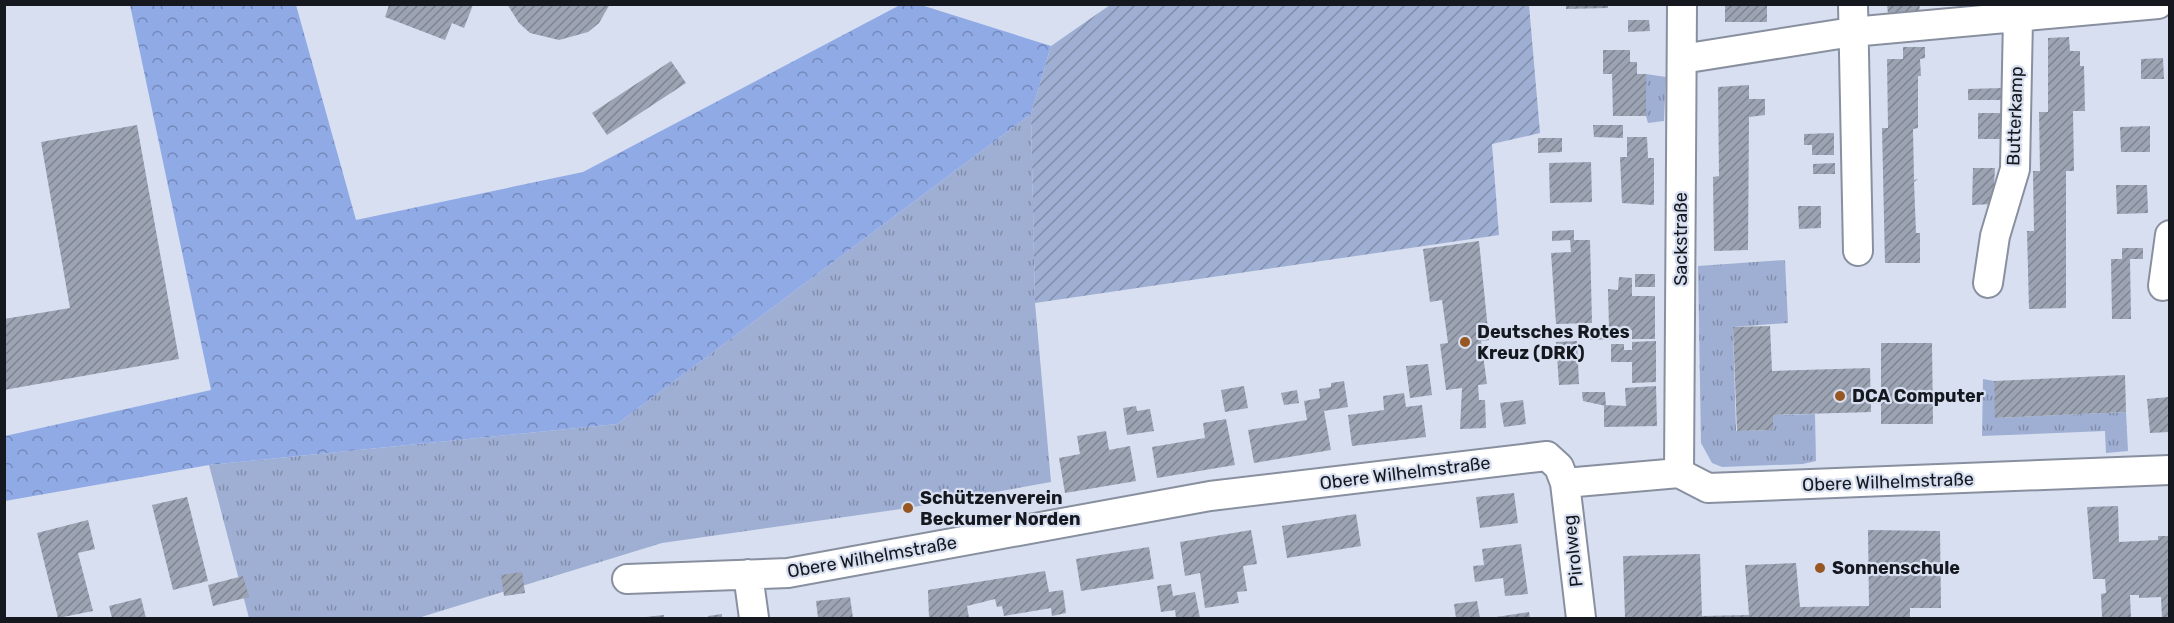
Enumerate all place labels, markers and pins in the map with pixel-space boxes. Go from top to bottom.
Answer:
place label: Deutsches Rotes Kreuz (DRK) [1477,321,1630,364]
marker: Deutsches Rotes Kreuz (DRK) [1458,335,1472,349]
place label: DCA Computer [1852,385,1984,407]
marker: DCA Computer [1833,389,1847,403]
place label: Schützenverein Beckumer Norden [920,487,1081,530]
marker: Schützenverein Beckumer Norden [901,501,915,515]
place label: Sonnenschule [1832,557,1960,579]
marker: Sonnenschule [1813,561,1827,575]

